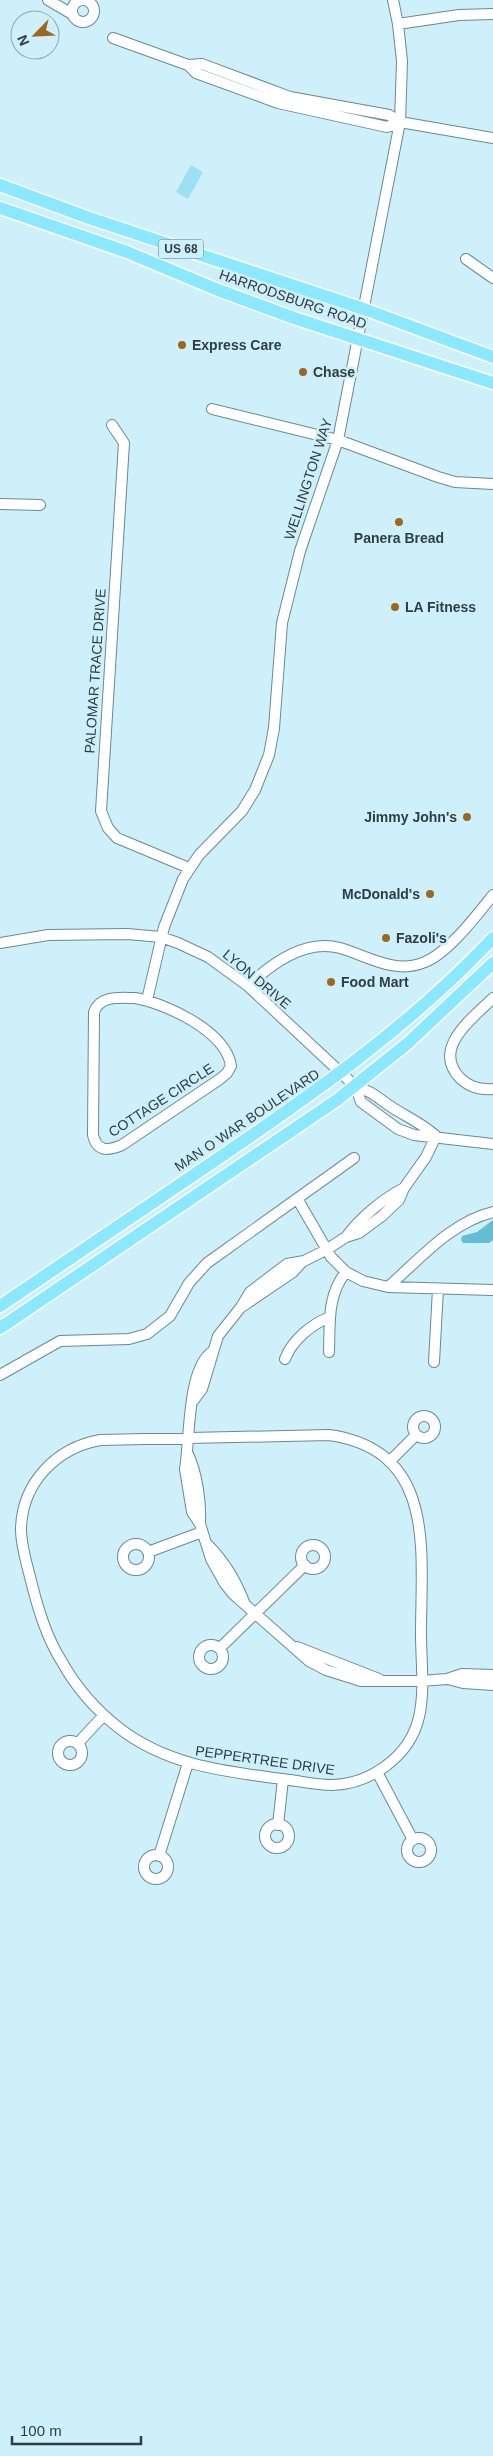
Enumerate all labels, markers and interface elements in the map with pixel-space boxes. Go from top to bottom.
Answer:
north arrow [10,10,60,60]
text: N [14,32,32,48]
road number: US 68 [158,240,204,258]
street label: HARRODSBURG ROAD [217,266,369,332]
place label: Express Care [192,337,282,353]
marker: Express Care [176,339,188,351]
place label: Chase [313,364,355,380]
marker: Chase [297,366,309,378]
street label: WELLINGTON WAY [281,416,335,542]
marker: Panera Bread [393,516,405,528]
place label: Panera Bread [354,530,444,546]
street label: PALOMAR TRACE DRIVE [81,588,109,754]
place label: LA Fitness [405,599,476,615]
marker: LA Fitness [389,601,401,613]
place label: Jimmy John's [364,809,457,825]
marker: Jimmy John's [461,811,473,823]
place label: McDonald's [342,886,420,902]
marker: McDonald's [424,888,436,900]
place label: Fazoli's [396,930,447,946]
marker: Fazoli's [380,932,392,944]
street label: LYON DRIVE [220,946,294,1012]
place label: Food Mart [341,974,409,990]
marker: Food Mart [325,976,337,988]
street label: COTTAGE CIRCLE [106,1060,216,1140]
street label: MAN O WAR BOULEVARD [172,1066,322,1174]
street label: PEPPERTREE DRIVE [194,1742,336,1778]
scale bar [12,2414,141,2446]
text: 100 m [20,2422,62,2439]

